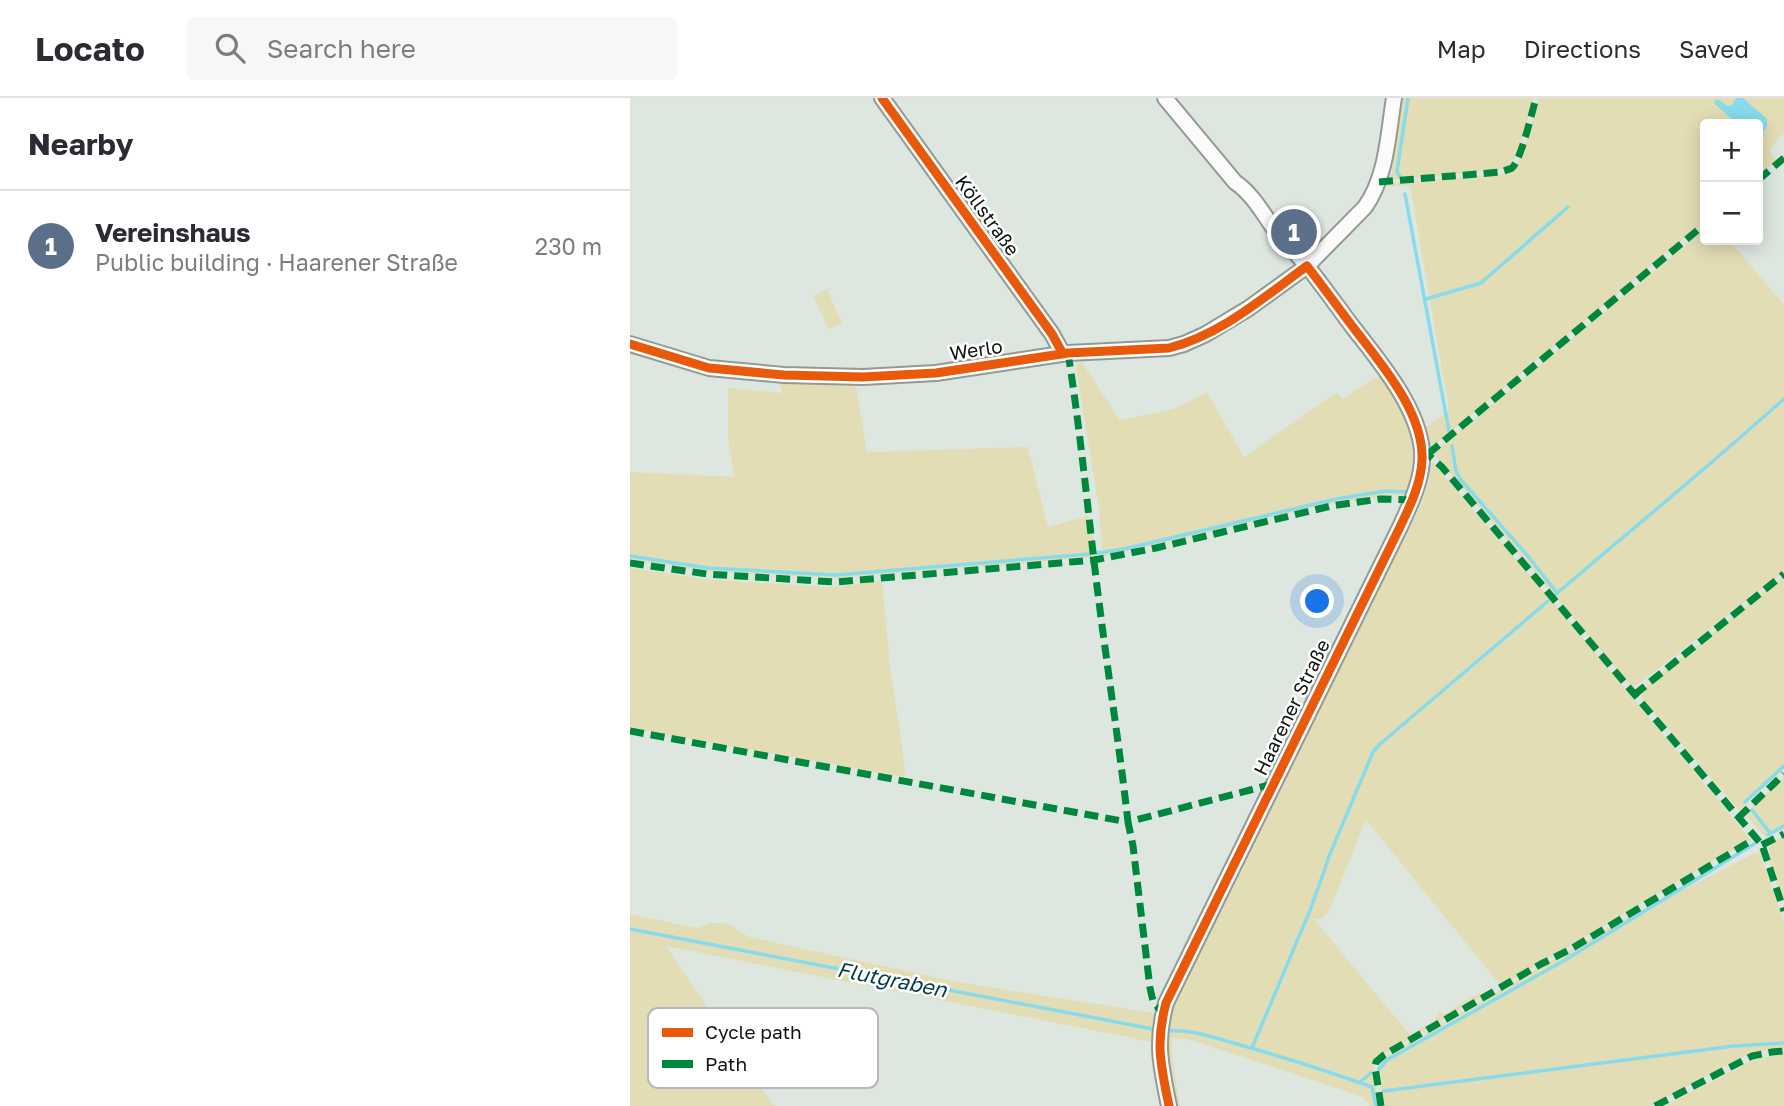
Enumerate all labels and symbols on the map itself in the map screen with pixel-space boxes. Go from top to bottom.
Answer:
street label: Köllstraße [951,170,1025,260]
pin: 1 [1271,206,1317,258]
street label: Werlo [948,334,1004,364]
your location [1300,584,1334,618]
street label: Haarener Straße [1248,635,1334,779]
water label: Flutgraben [835,956,950,1003]
legend [648,1008,878,1088]
text: Cycle path [705,1020,802,1043]
text: Path [705,1052,747,1075]

